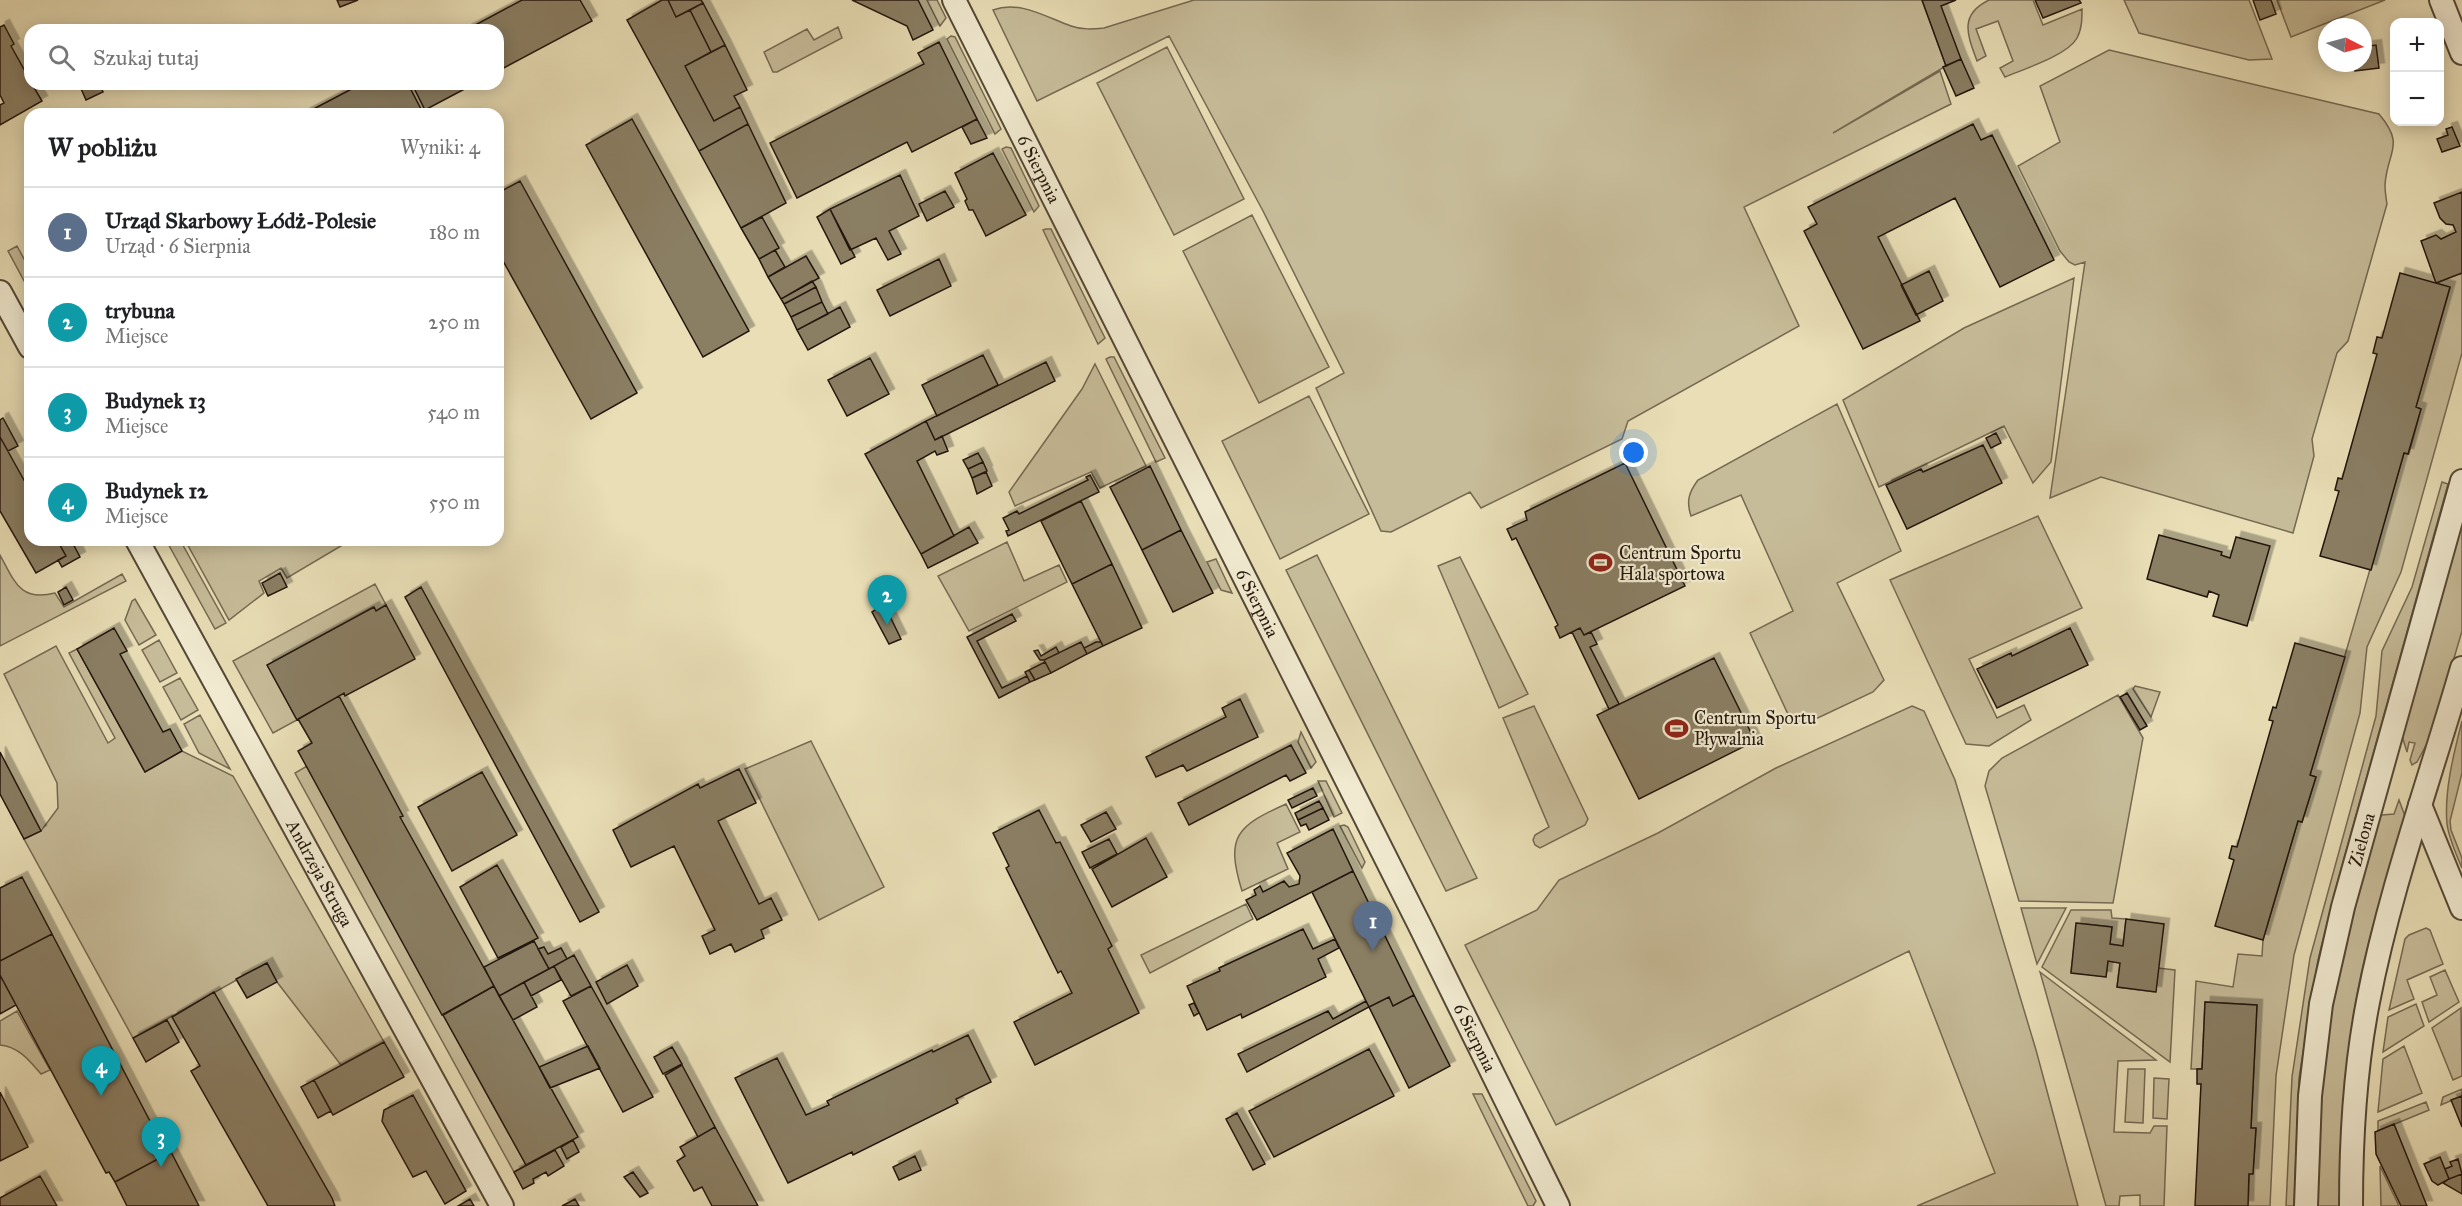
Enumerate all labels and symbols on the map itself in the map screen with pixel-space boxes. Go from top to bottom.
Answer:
north arrow [2318,18,2372,72]
street label: 6 Sierpnia [1013,131,1066,207]
your location [1619,438,1648,467]
place label: Centrum Sportu Hala sportowa [1619,542,1742,585]
sports icon: Centrum Sportu Hala sportowa [1588,550,1614,576]
street label: 6 Sierpnia [1231,565,1284,641]
pin: 2 [868,576,906,625]
place label: Centrum Sportu Pływalnia [1694,707,1817,750]
sports icon: Centrum Sportu Pływalnia [1663,715,1689,741]
street label: Zielona [2344,810,2380,869]
street label: Andrzeja Struga [281,815,358,931]
pin: 1 [1354,902,1392,951]
street label: 6 Sierpnia [1449,1000,1501,1076]
pin: 4 [82,1046,120,1096]
pin: 3 [142,1118,180,1167]

